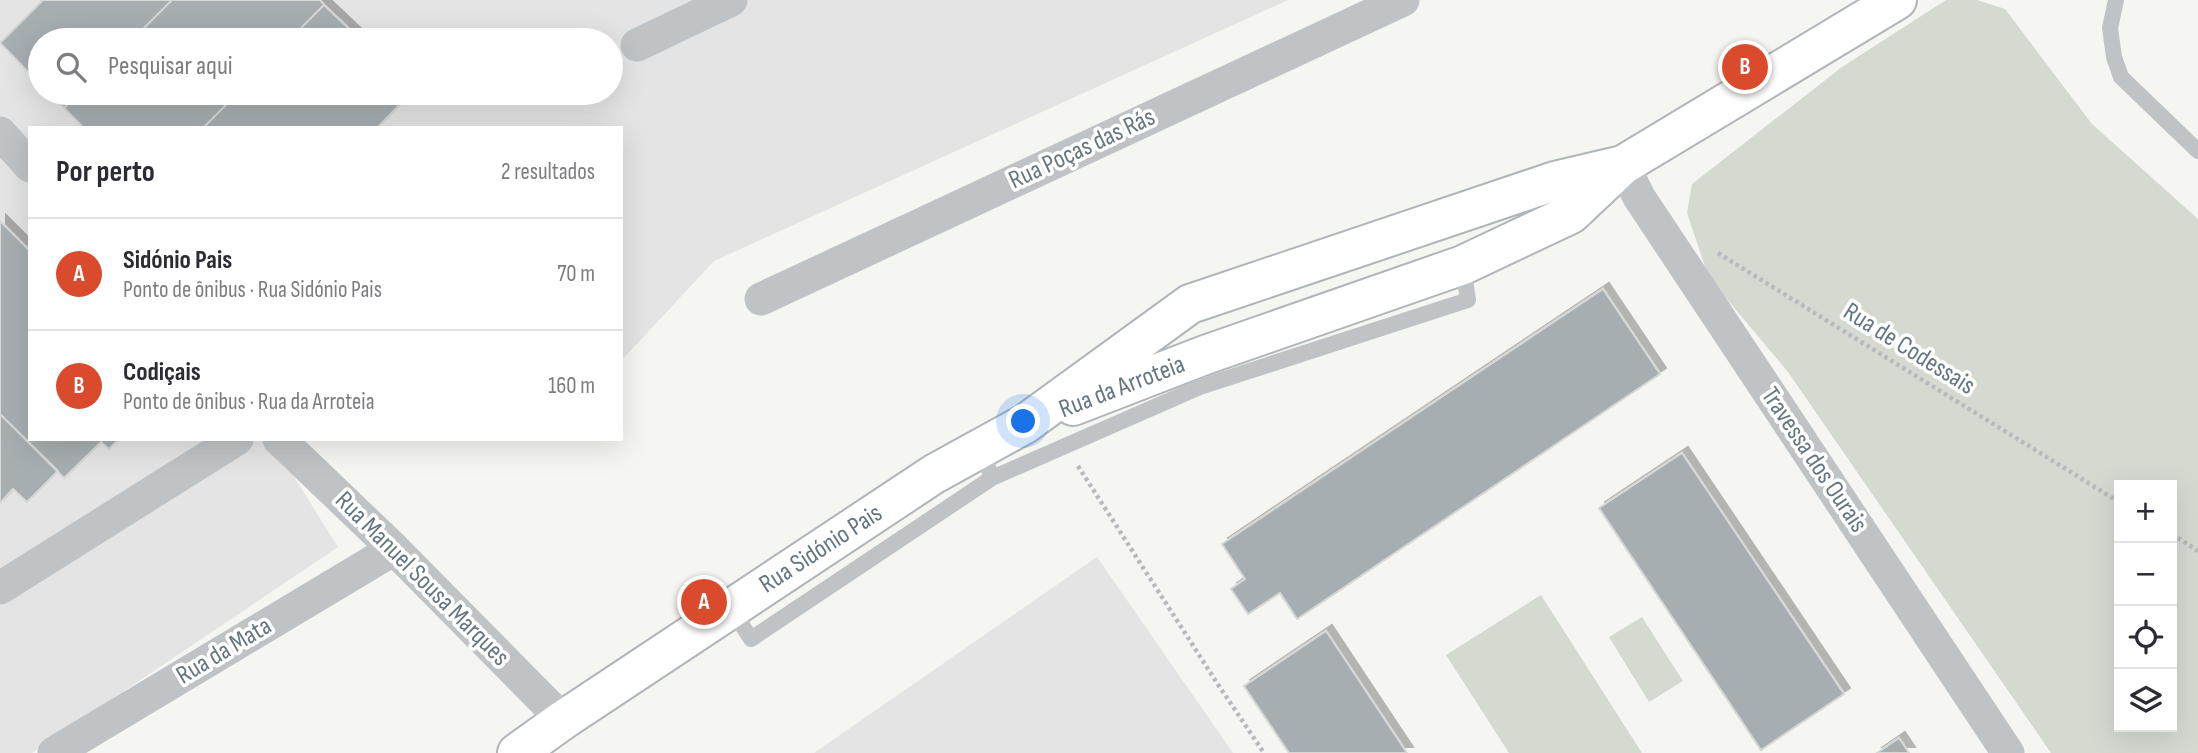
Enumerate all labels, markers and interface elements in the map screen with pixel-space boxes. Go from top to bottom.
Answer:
search box [28,28,623,105]
pin: B [1722,41,1768,93]
icon: search [52,48,90,86]
text: Pesquisar aqui [108,51,233,82]
street label: Rua Poças das Rás [1004,102,1160,196]
text: Por perto [56,154,155,190]
text: 2 resultados [501,158,595,186]
text: Sidónio Pais [123,245,232,276]
text: A [74,260,84,288]
text: 70 m [557,260,595,288]
text: Ponto de ônibus · Rua Sidónio Pais [123,276,382,304]
street label: Rua de Codessais [1837,296,1981,402]
street label: Rua da Arroteia [1055,349,1189,425]
text: Codiçais [123,357,201,388]
text: B [74,372,84,400]
text: 160 m [548,372,595,400]
street label: Travessa dos Ourais [1754,382,1874,538]
text: Ponto de ônibus · Rua da Arroteia [123,388,374,416]
your location [1006,404,1040,438]
map controls [2114,480,2177,732]
button: + [2114,480,2177,543]
street label: Rua Manuel Sousa Marques [328,485,516,673]
street label: Rua Sidónio Pais [754,498,888,600]
button: − [2114,543,2177,606]
pin: A [681,576,727,628]
button: locate [2114,606,2177,669]
street label: Rua da Mata [171,611,277,691]
button: layers [2114,669,2177,732]

